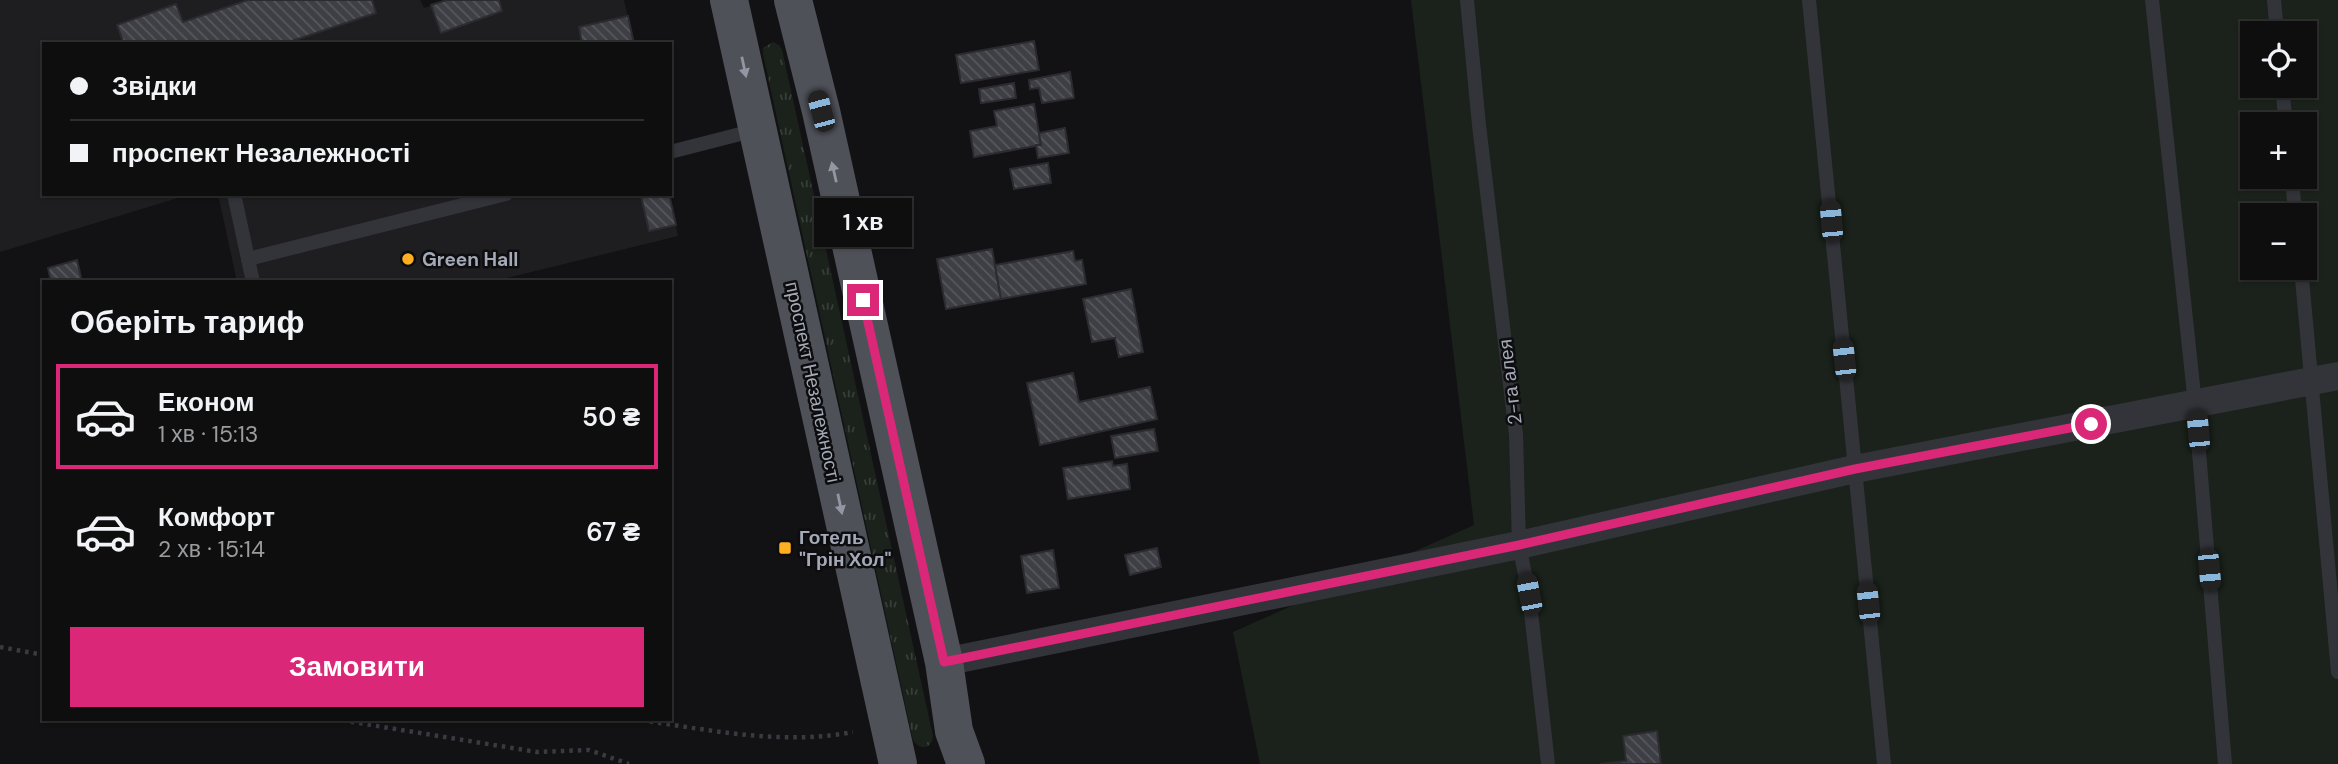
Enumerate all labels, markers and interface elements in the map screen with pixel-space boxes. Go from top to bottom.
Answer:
map controls [2240,21,2317,280]
button: locate [2240,21,2317,98]
one-way arrow [738,56,749,78]
text: Звідки [112,69,197,103]
car [806,88,837,134]
button: + [2240,112,2317,189]
text: проспект Незалежності [112,136,410,170]
one-way arrow [829,161,840,183]
callout: 1 хв [814,198,912,247]
car [1819,199,1844,243]
button: − [2240,203,2317,280]
text: 1 хв [843,207,883,237]
place label: Green Hall [422,247,518,272]
marker: Green Hall [400,251,416,267]
street label: проспект Незалежності [779,279,847,485]
route end [847,284,879,316]
text: Оберіть тариф [70,301,304,343]
car [1832,337,1857,381]
street label: 2-га алея [1492,338,1528,426]
icon: car [74,385,137,448]
text: Економ [158,385,254,419]
text: 50 ₴ [582,400,640,434]
route start [2075,408,2107,440]
car [2186,409,2211,453]
text: 1 хв · 15:13 [158,419,258,449]
one-way arrow [835,493,846,515]
icon: car [74,500,137,563]
text: Комфорт [158,500,275,534]
text: 67 ₴ [586,515,640,549]
place label: Готель "Грін Хол" [799,525,891,572]
text: 2 хв · 15:14 [158,534,265,564]
marker: Готель "Грін Хол" [777,540,793,556]
car [2197,548,2222,592]
car [1515,571,1544,617]
car [1856,581,1881,625]
button: Замовити [70,627,644,707]

